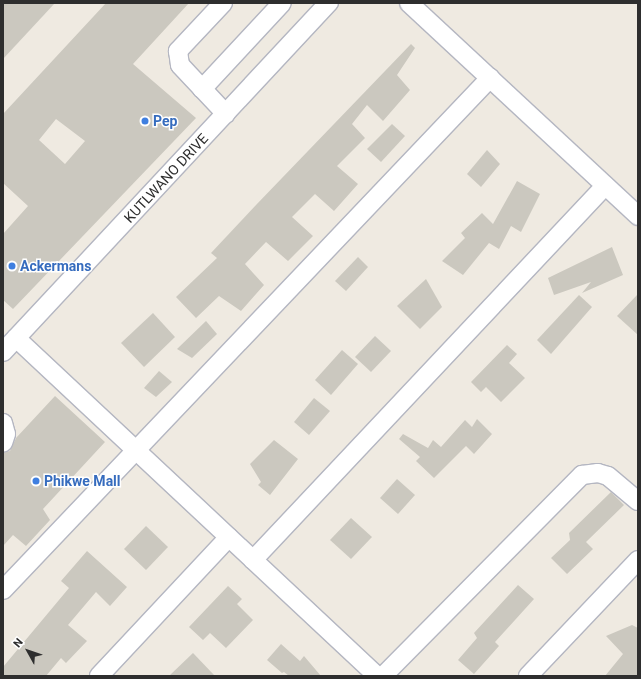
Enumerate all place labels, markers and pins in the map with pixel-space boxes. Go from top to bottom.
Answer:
place label: Pep [153,113,177,129]
marker: Pep [140,116,150,126]
place label: Ackermans [20,258,91,274]
marker: Ackermans [7,261,17,271]
place label: Phikwe Mall [44,473,121,489]
marker: Phikwe Mall [31,476,41,486]

